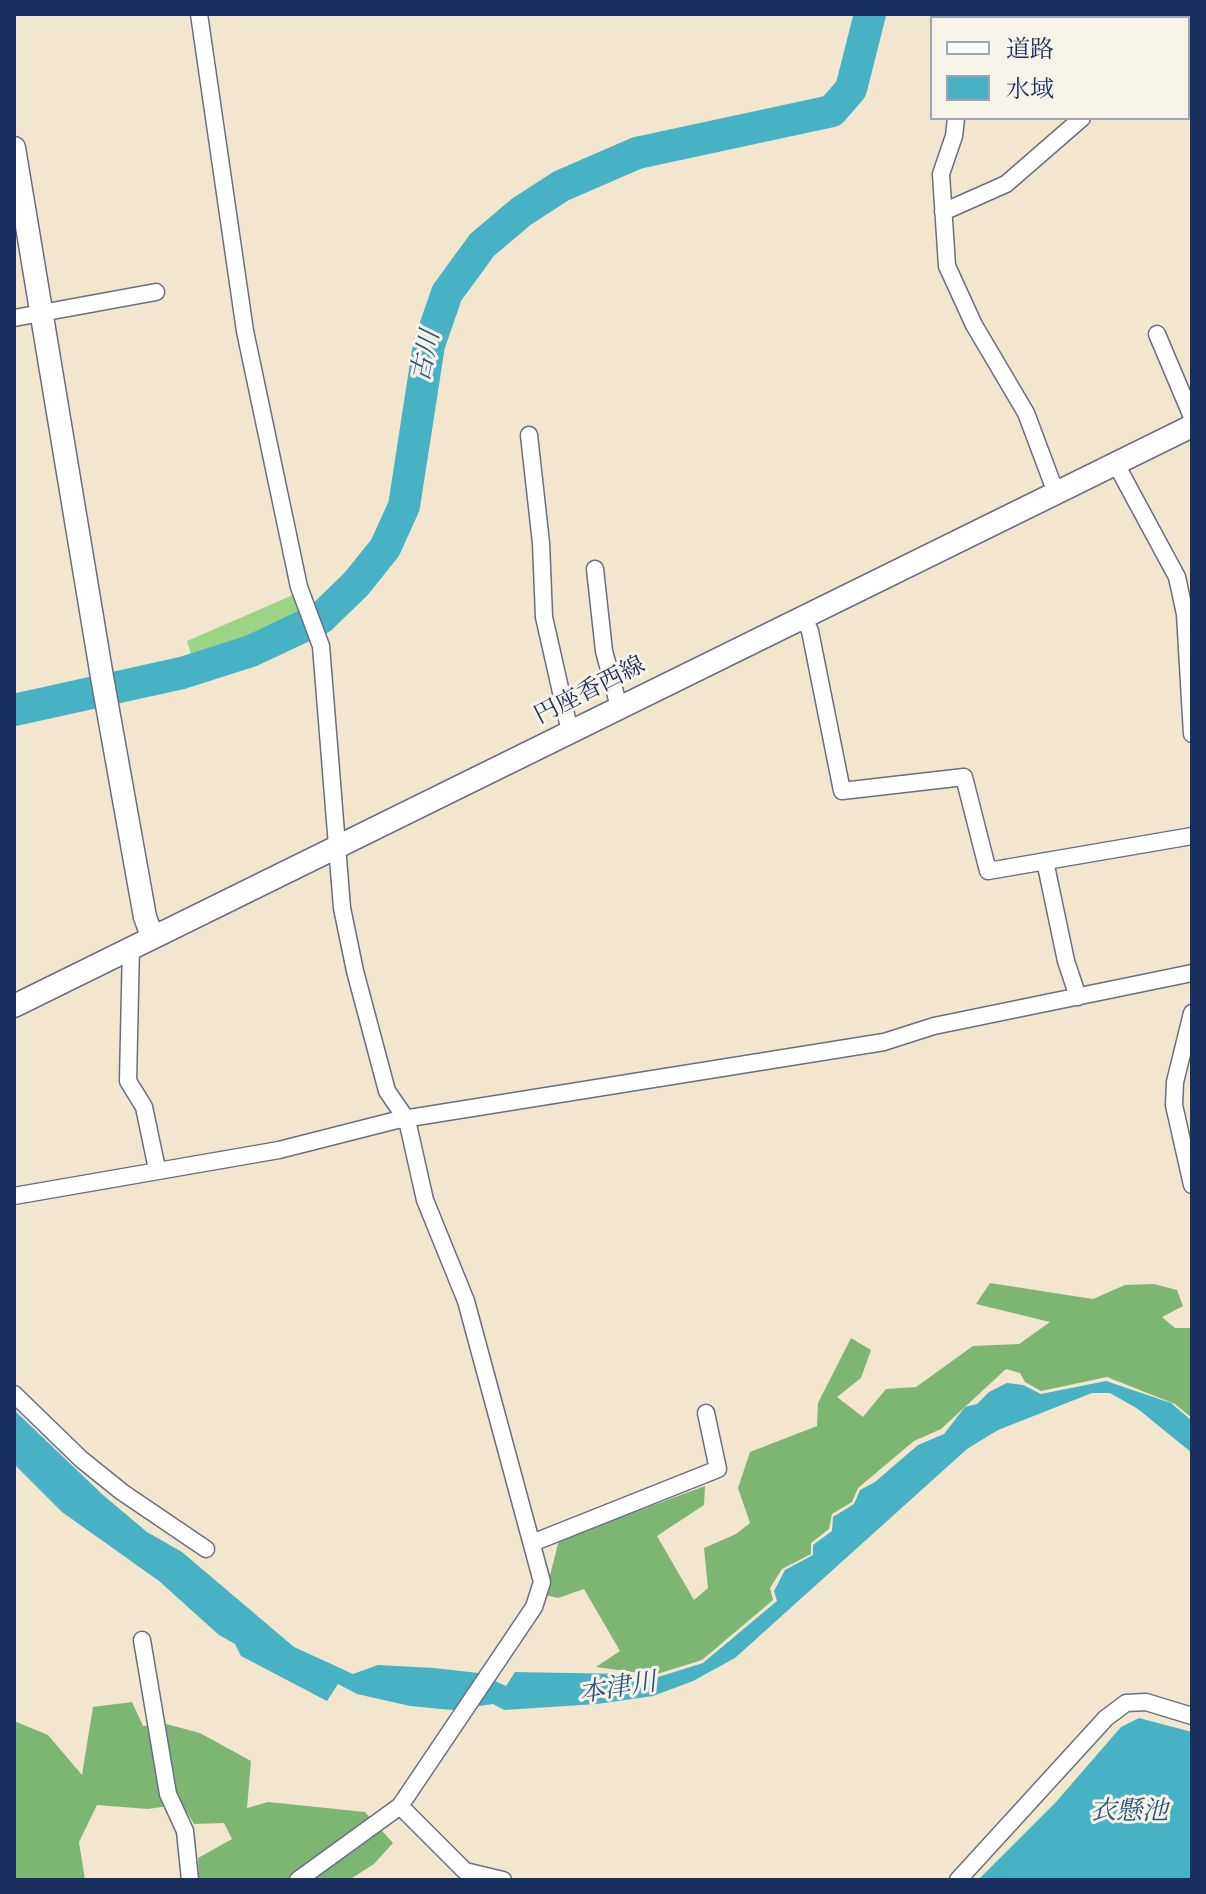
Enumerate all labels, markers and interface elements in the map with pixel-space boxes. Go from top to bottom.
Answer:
legend [930,16,1190,120]
text: 道路 [1006,34,1054,68]
text: 水域 [1006,74,1054,108]
water label: 古川 [408,328,450,386]
street label: 円座香西線 [531,653,651,733]
water label: 本津川 [577,1669,659,1713]
water label: 衣懸池 [1090,1799,1168,1831]

